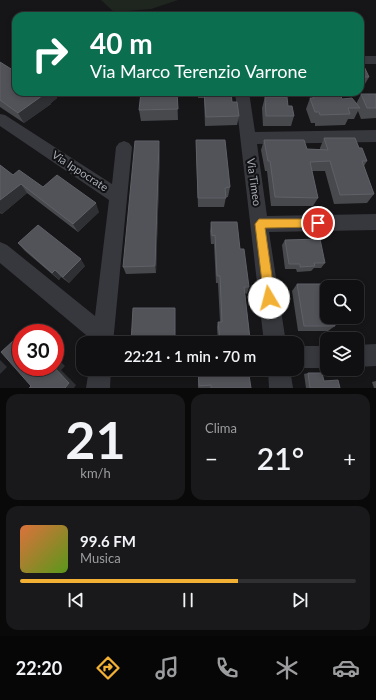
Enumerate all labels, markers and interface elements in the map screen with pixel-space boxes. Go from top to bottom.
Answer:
text: 40 m [90,26,153,60]
icon: right [24,28,76,80]
text: Via Marco Terenzio Varrone [90,60,307,82]
street label: Via Ippocrate [50,148,111,194]
street label: Via Timeo [245,157,264,207]
pin [301,206,335,240]
icon: arrive [307,212,329,234]
position arrow [248,277,290,319]
map controls [320,280,364,376]
button: search [320,280,364,324]
speed limit sign: 30 [12,324,64,376]
button: layers [320,332,364,376]
text: 22:21 · 1 min · 70 m [124,347,256,365]
text: 21 [65,408,126,470]
text: Clima [205,420,237,436]
text: 21° [257,440,304,476]
text: − [205,445,218,472]
text: + [343,445,356,472]
text: km/h [80,465,111,481]
text: 99.6 FM [80,532,136,550]
text: Musica [80,550,121,566]
icon: previous [65,589,87,611]
icon: pause [177,589,199,611]
icon: next [289,589,311,611]
icon: directions [94,654,122,682]
icon: music [153,654,181,682]
icon: phone [213,654,241,682]
icon: climate [273,654,301,682]
icon: car [332,654,360,682]
text: 22:20 [16,657,62,679]

